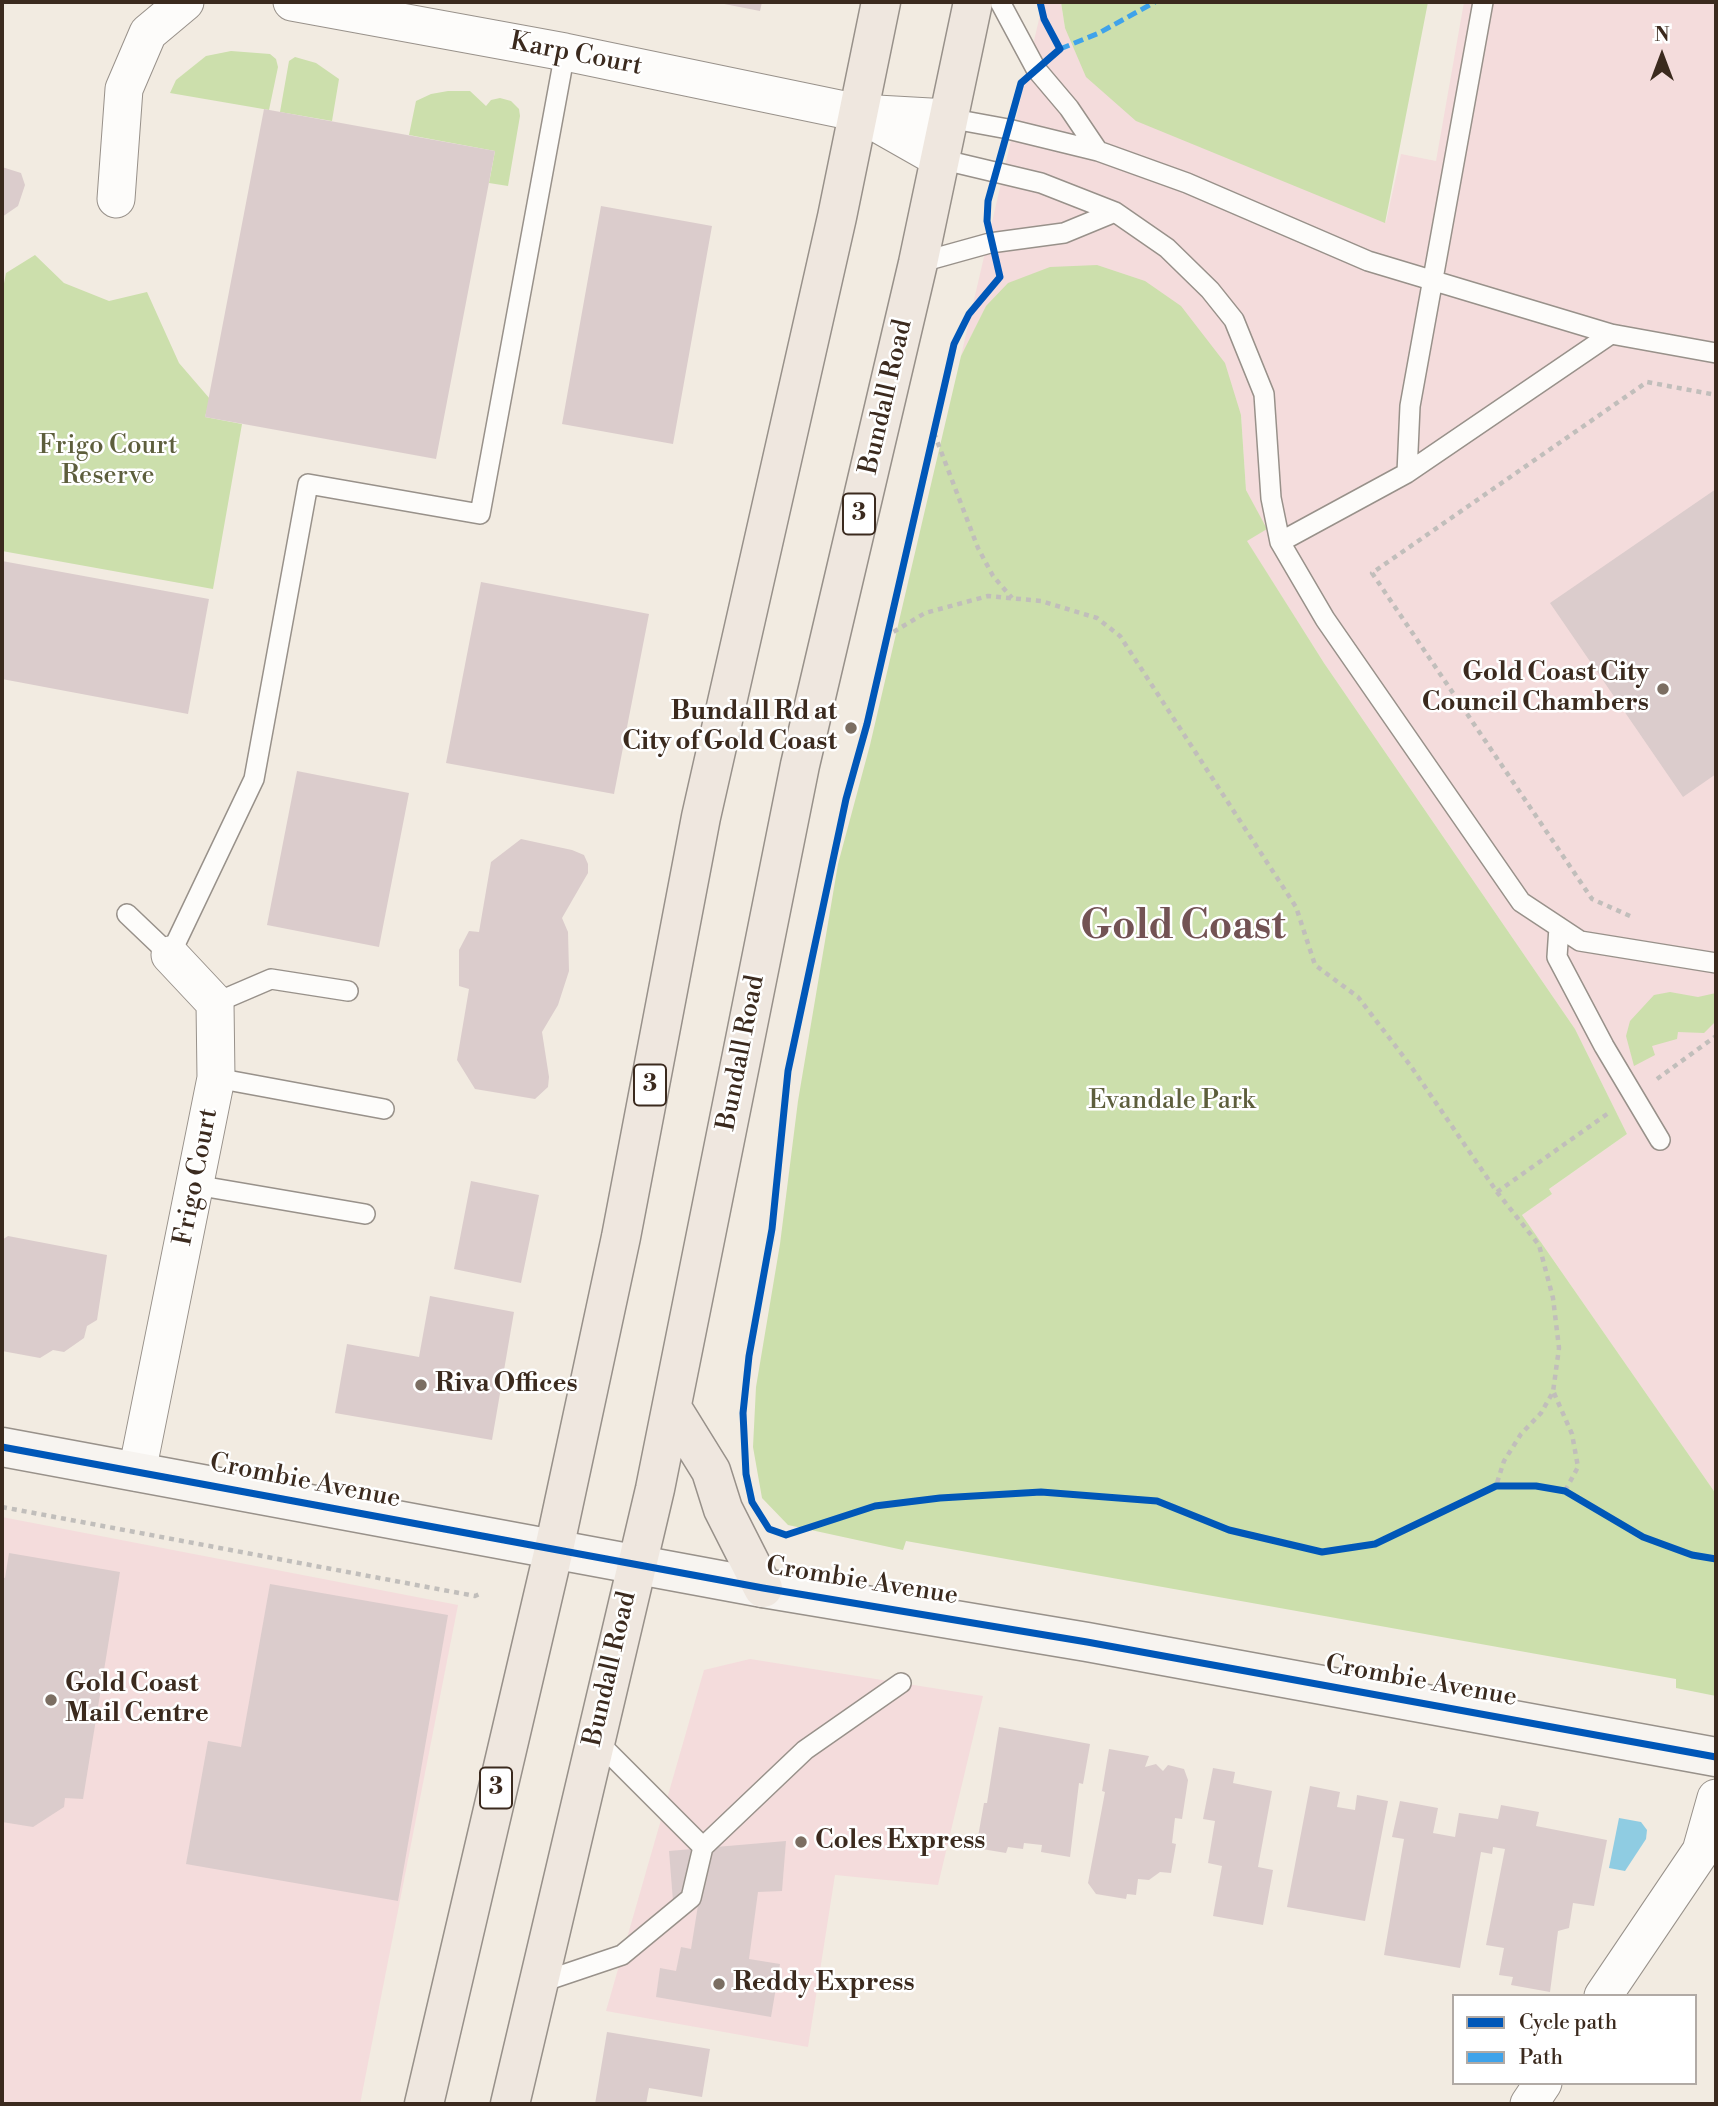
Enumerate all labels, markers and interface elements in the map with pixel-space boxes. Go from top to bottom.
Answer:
north arrow [1627,21,1697,91]
text: N [1654,23,1670,47]
street label: Karp Court [507,27,645,83]
street label: Bundall Road [854,317,920,477]
park label: Frigo Court Reserve [38,431,178,492]
road number: 3 [843,494,875,534]
place label: Gold Coast City Council Chambers [1422,658,1649,720]
marker: Gold Coast City Council Chambers [1655,681,1671,697]
place label: Bundall Rd at City of Gold Coast [622,697,837,758]
marker: Bundall Rd at City of Gold Coast [843,720,859,736]
district label: Gold Coast [1080,904,1286,952]
street label: Bundall Road [712,973,772,1133]
road number: 3 [634,1064,666,1106]
park label: Evandale Park [1089,1086,1255,1118]
street label: Frigo Court [168,1106,226,1248]
place label: Riva Offices [435,1369,578,1401]
marker: Riva Offices [413,1377,429,1393]
street label: Crombie Avenue [207,1448,403,1516]
street label: Crombie Avenue [764,1551,960,1613]
street label: Bundall Road [578,1589,644,1749]
street label: Crombie Avenue [1323,1650,1519,1714]
place label: Gold Coast Mail Centre [65,1669,209,1730]
marker: Gold Coast Mail Centre [43,1692,59,1708]
road number: 3 [480,1768,512,1808]
place label: Coles Express [815,1826,985,1858]
marker: Coles Express [793,1834,809,1850]
place label: Reddy Express [733,1968,915,2000]
marker: Reddy Express [711,1976,727,1992]
legend [1452,1994,1697,2085]
text: Cycle path [1519,2010,1617,2036]
text: Path [1519,2045,1563,2071]

